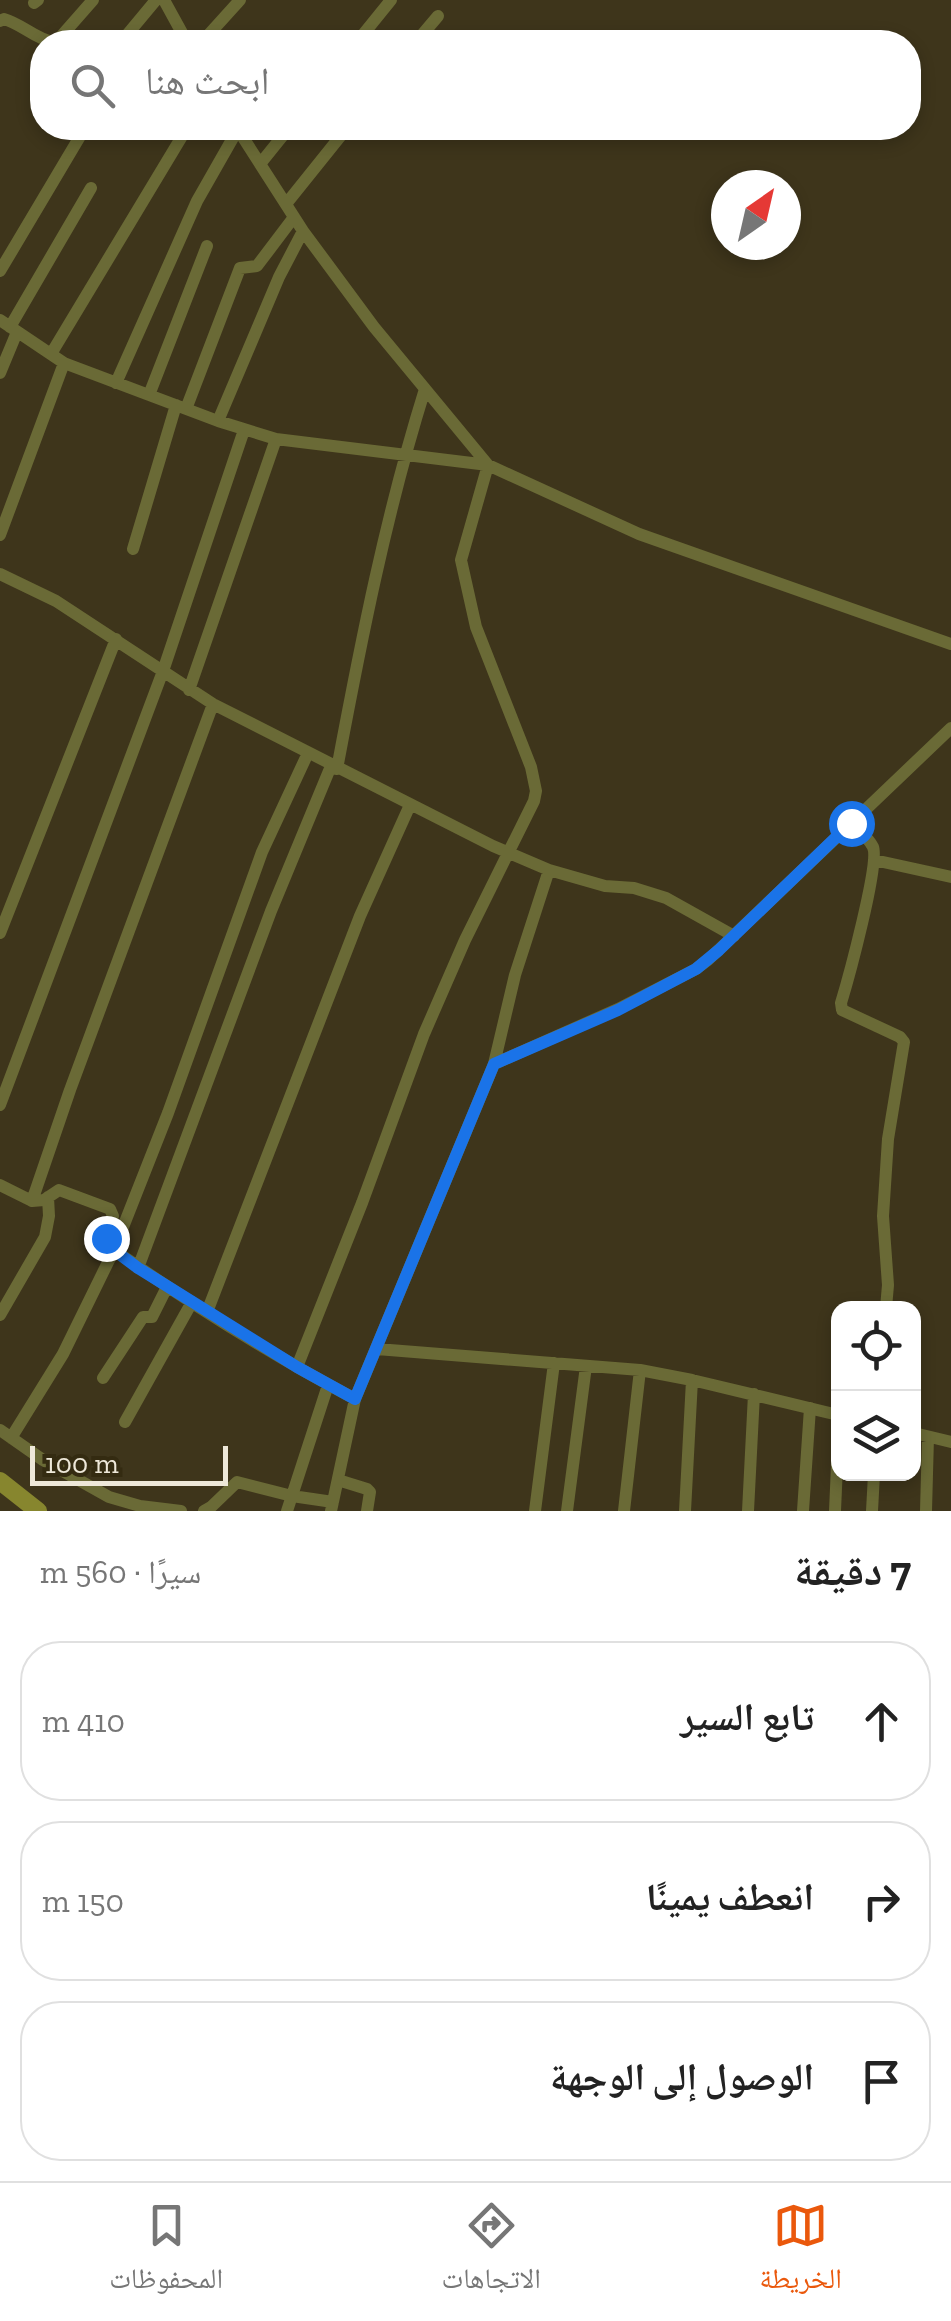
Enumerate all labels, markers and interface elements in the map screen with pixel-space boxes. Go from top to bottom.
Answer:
search box [30,30,921,140]
icon: search [65,58,120,113]
text: ابحث هنا [145,58,270,104]
north arrow [711,170,801,260]
route start [829,801,875,847]
route end [84,1216,130,1262]
map controls [831,1301,921,1481]
button: locate [831,1301,921,1391]
button: layers [831,1391,921,1481]
scale bar [30,1441,228,1486]
text: 100 m [45,1447,119,1480]
text: 7 دقيقة [794,1545,911,1596]
text: سيرًا · 560 m [40,1553,201,1591]
text: تابع السير [680,1694,814,1740]
icon: ahead [854,1694,909,1749]
text: 410 m [42,1702,125,1740]
text: انعطف يمينًا [646,1874,814,1920]
icon: right [854,1874,909,1929]
text: 150 m [42,1882,124,1920]
text: الوصول إلى الوجهة [550,2054,814,2100]
icon: arrive [854,2054,909,2109]
tab: المحفوظات [109,2198,223,2306]
tab: الاتجاهات [442,2198,541,2306]
tab: الخريطة [759,2198,842,2306]

